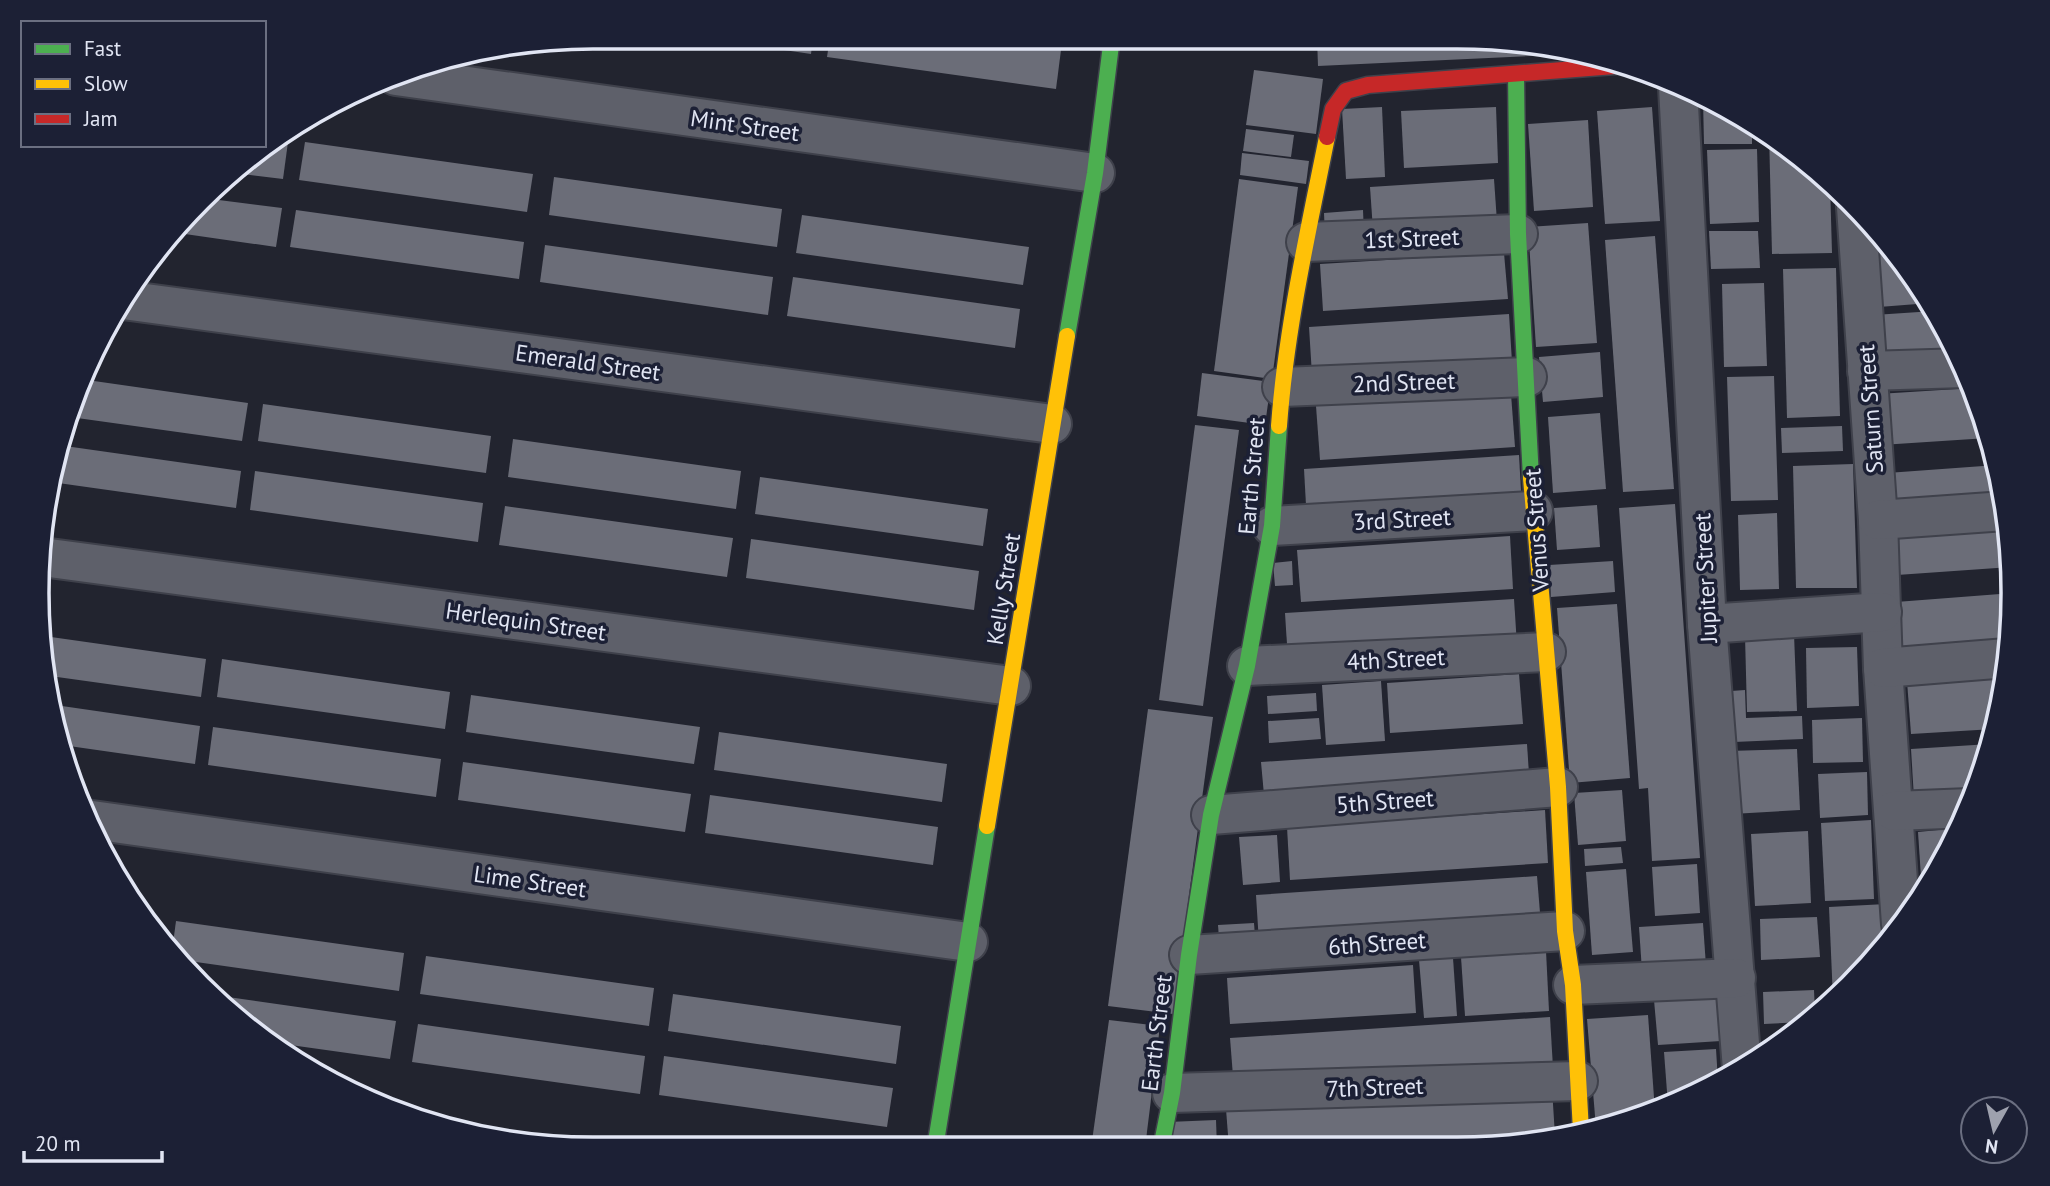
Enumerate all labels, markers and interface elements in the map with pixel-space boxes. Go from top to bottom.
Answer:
legend [21,21,266,147]
text: Fast [84,35,121,62]
text: Slow [84,70,128,97]
street label: Mint Street [689,103,801,147]
text: Jam [83,105,118,132]
street label: 1st Street [1364,222,1460,254]
street label: Emerald Street [514,337,662,387]
street label: Saturn Street [1851,343,1889,474]
street label: 2nd Street [1352,366,1456,398]
street label: Earth Street [1231,416,1271,536]
street label: Venus Street [1517,467,1555,593]
street label: 3rd Street [1352,502,1452,536]
street label: Jupiter Street [1687,512,1723,644]
street label: Kelly Street [980,531,1026,647]
street label: Herlequin Street [444,595,608,647]
street label: 4th Street [1346,642,1446,676]
street label: 5th Street [1335,783,1435,819]
street label: Lime Street [472,859,588,903]
street label: 6th Street [1327,925,1427,961]
street label: Earth Street [1134,973,1178,1093]
street label: 7th Street [1326,1071,1424,1103]
north arrow [1959,1095,2029,1165]
scale bar [24,1120,163,1164]
text: 20 m [35,1130,81,1157]
text: N [1984,1134,1999,1160]

